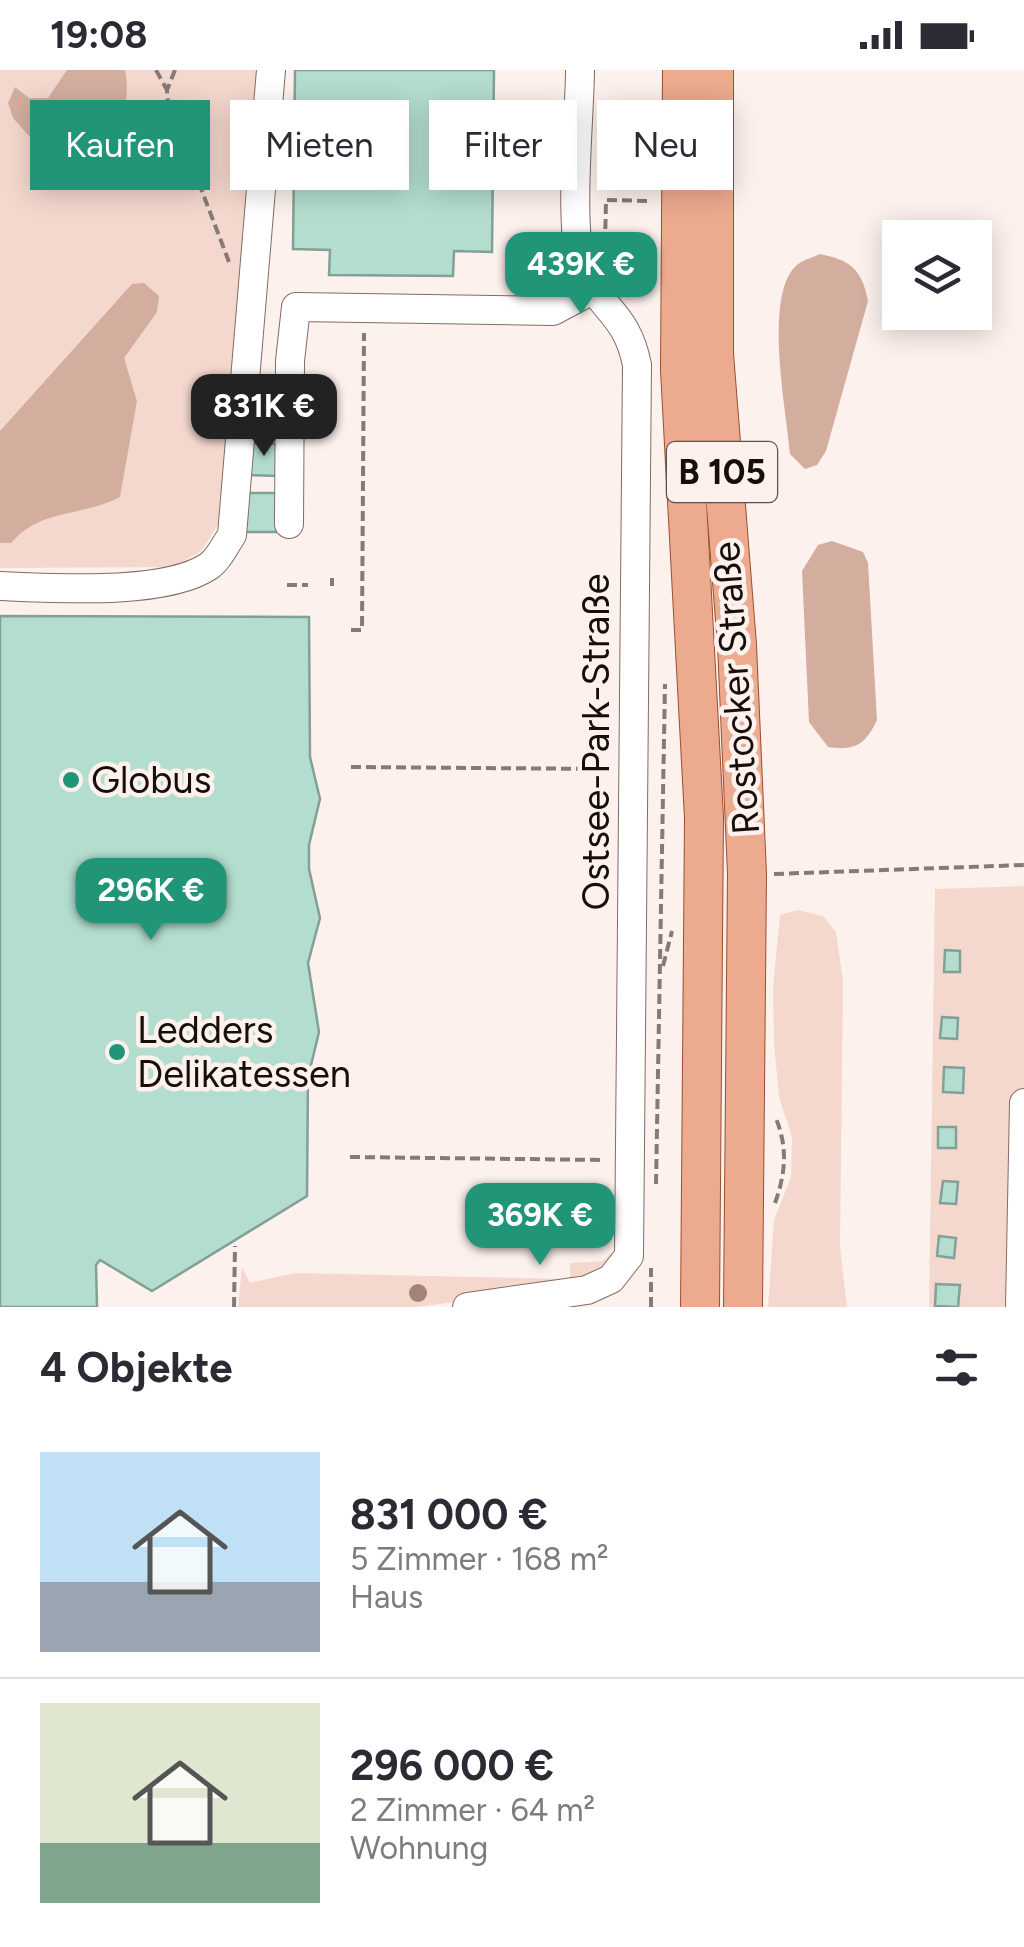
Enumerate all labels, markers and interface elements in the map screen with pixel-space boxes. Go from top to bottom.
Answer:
text: 19:08 [50,12,147,58]
chip: Kaufen [30,100,210,190]
chip: Mieten [230,100,409,190]
chip: Filter [429,100,577,190]
chip: Neu [597,100,733,190]
map controls [882,220,992,330]
button: layers [882,220,992,330]
pin: 439K € [500,232,662,317]
text: 439K € [527,245,635,283]
pin: 831K € [183,374,345,459]
text: 831K € [213,387,315,425]
road number: B 105 [667,442,777,502]
street label: Rostocker Straße [703,540,769,836]
street label: Ostsee-Park-Straße [573,574,619,910]
place label: Globus [91,757,211,803]
marker: Globus [60,769,82,791]
pin: 296K € [70,858,232,943]
text: 296K € [98,871,204,909]
place label: Ledders Delikatessen [137,1007,351,1097]
marker: Ledders Delikatessen [106,1041,128,1063]
pin: 369K € [459,1183,621,1268]
text: 369K € [487,1196,593,1234]
icon: filters [929,1340,984,1395]
text: 4 Objekte [40,1342,233,1393]
text: 831 000 € [350,1489,548,1540]
icon: home [120,1492,240,1612]
text: 5 Zimmer · 168 m² [350,1540,609,1578]
text: Haus [350,1578,423,1616]
text: 296 000 € [350,1740,554,1791]
icon: home [120,1743,240,1863]
text: 2 Zimmer · 64 m² [350,1791,595,1829]
text: Wohnung [350,1829,488,1867]

